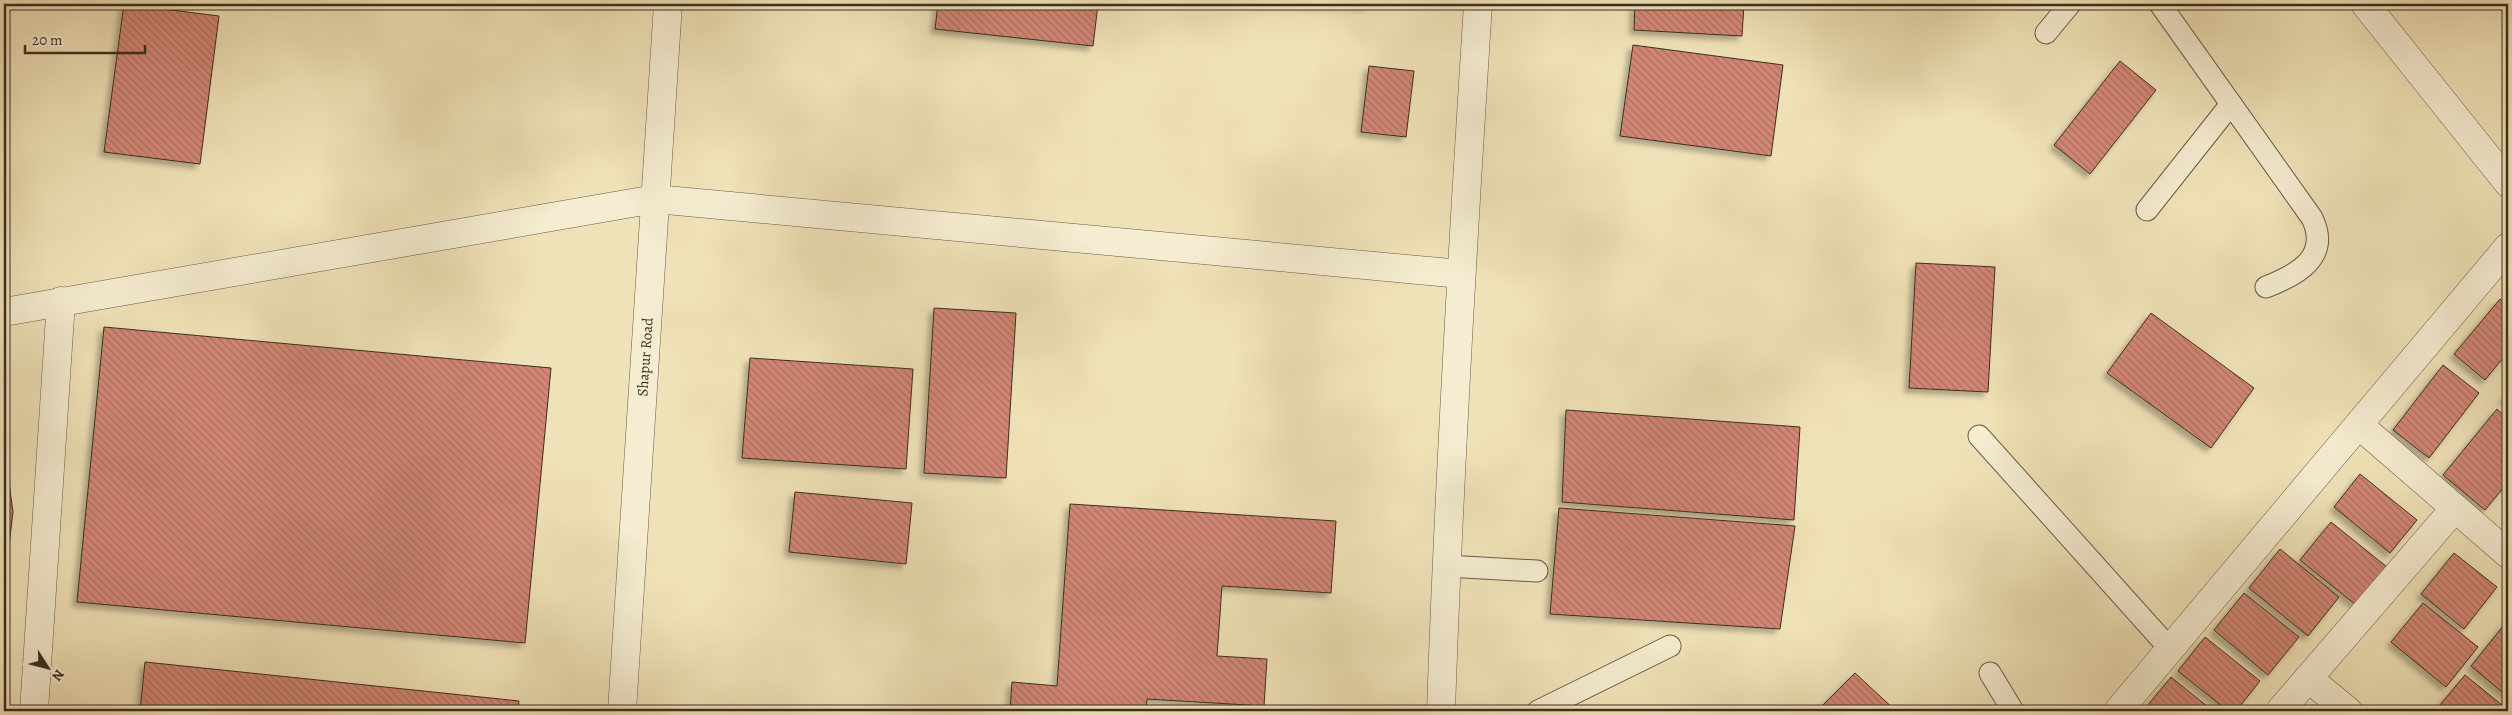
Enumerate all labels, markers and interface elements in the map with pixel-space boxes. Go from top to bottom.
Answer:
scale bar [25,22,145,54]
text: 20 m [32,30,63,50]
street label: Shapur Road [632,316,658,397]
north arrow [22,642,72,692]
text: N [47,666,69,685]

